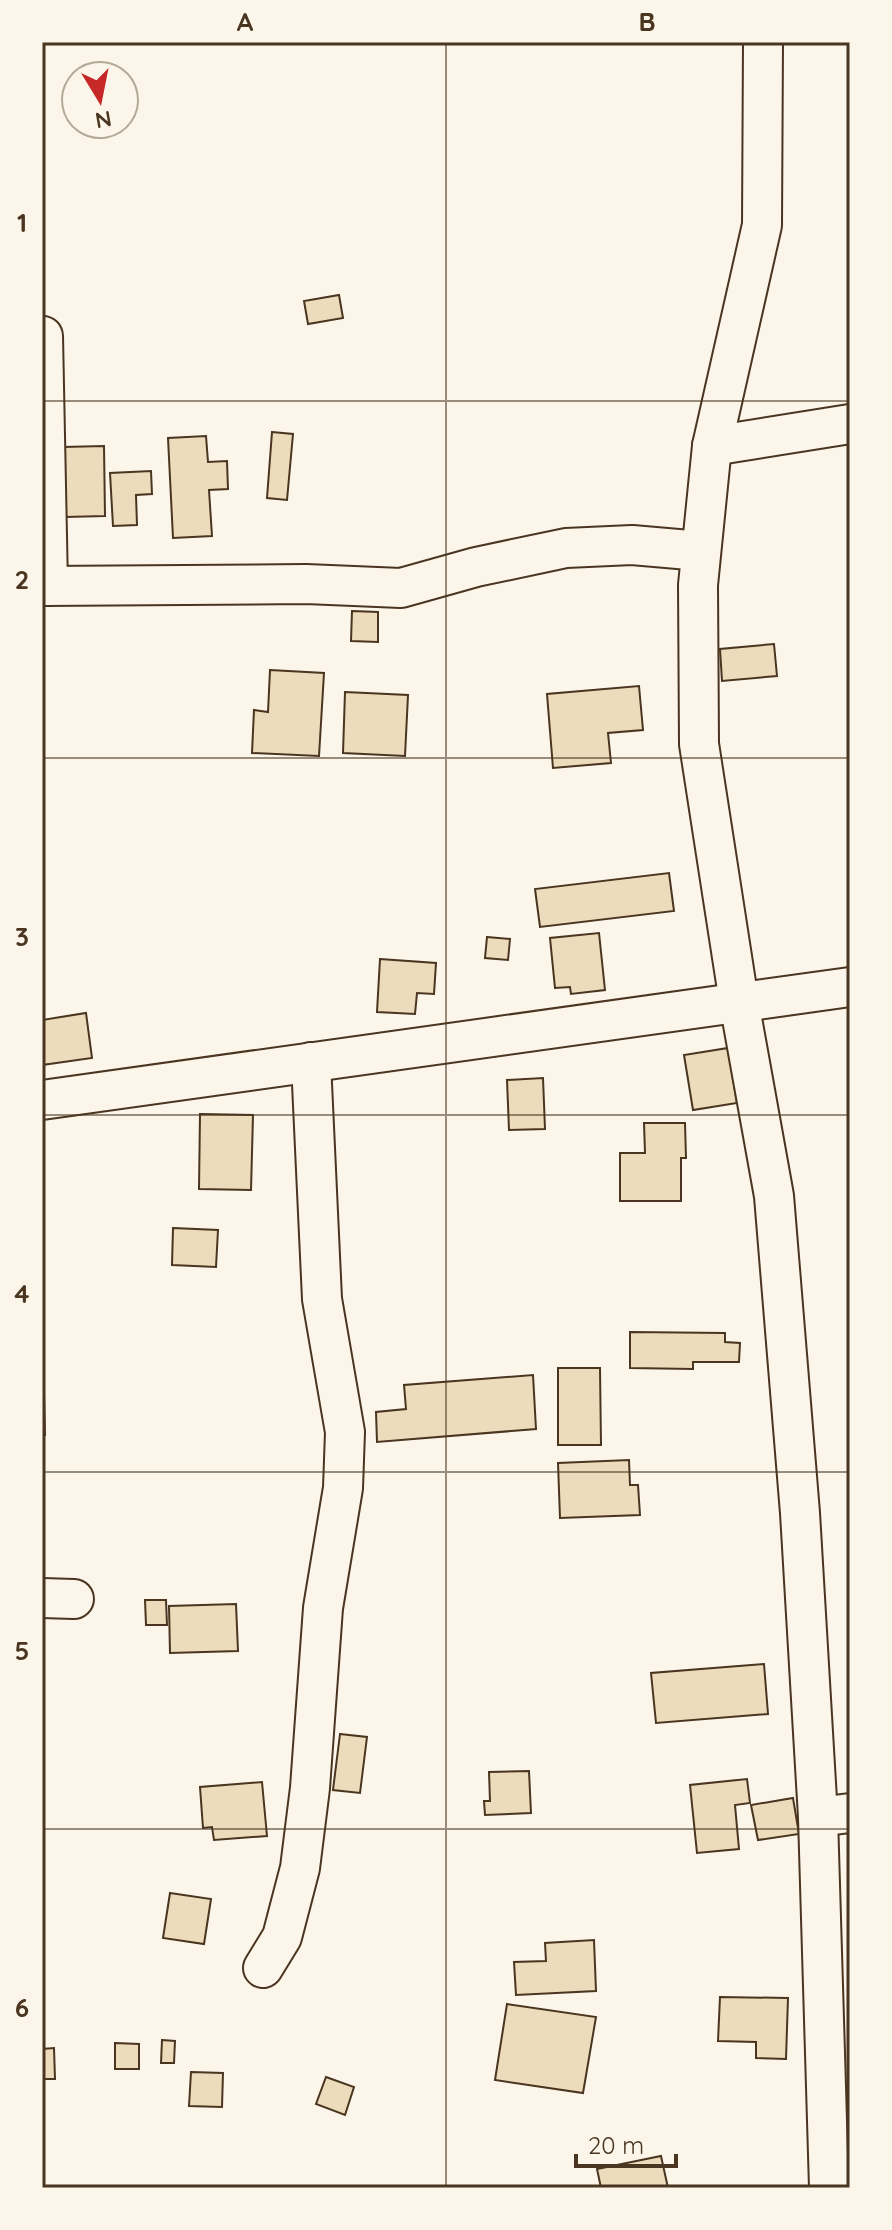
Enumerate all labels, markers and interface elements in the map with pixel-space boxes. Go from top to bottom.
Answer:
text: A [237,5,254,38]
text: B [638,5,656,38]
north arrow [60,60,140,140]
text: N [93,105,114,135]
text: 1 [17,206,27,239]
text: 2 [15,563,29,596]
text: 3 [15,920,29,953]
text: 4 [14,1277,30,1310]
text: 5 [15,1634,29,1667]
text: 6 [15,1991,29,2024]
scale bar [576,2118,676,2168]
text: 20 m [588,2130,644,2160]

